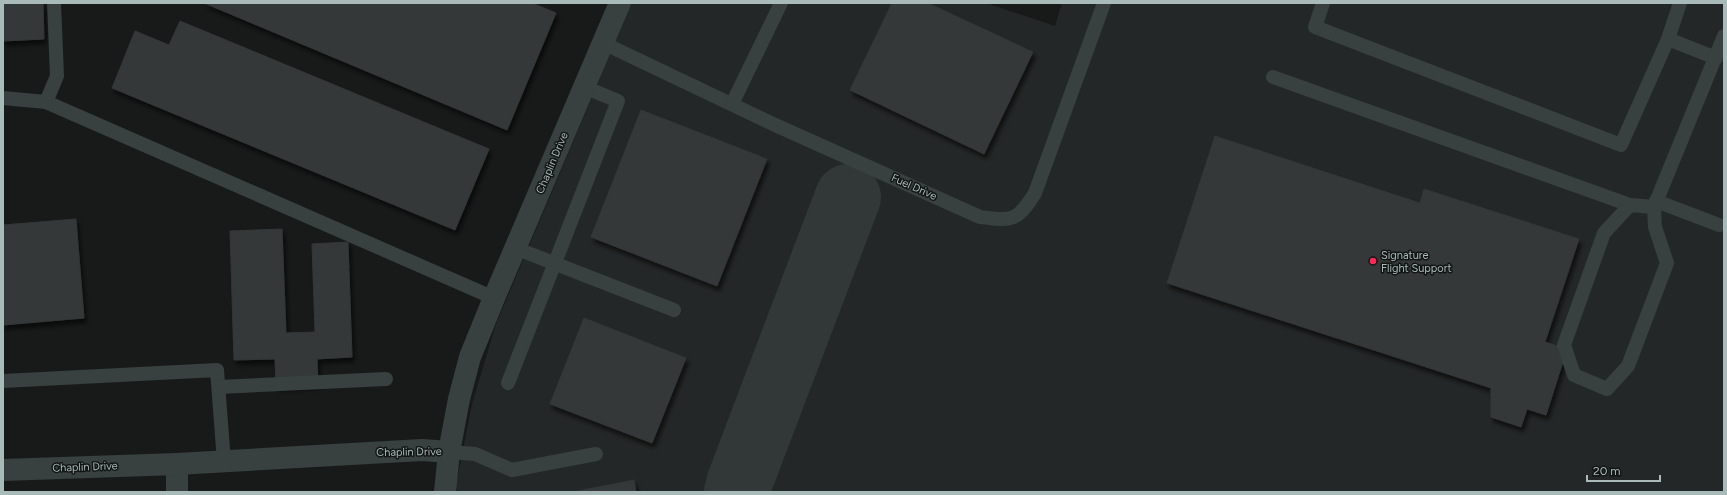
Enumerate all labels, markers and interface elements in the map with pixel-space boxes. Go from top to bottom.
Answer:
street label: Chaplin Drive [533,130,571,196]
street label: Fuel Drive [889,171,939,203]
place label: Signature Flight Support [1381,249,1452,275]
marker: Signature Flight Support [1368,256,1378,266]
street label: Chaplin Drive [376,445,442,459]
scale bar [1587,457,1660,483]
street label: Chaplin Drive [52,459,118,475]
text: 20 m [1593,464,1621,478]

